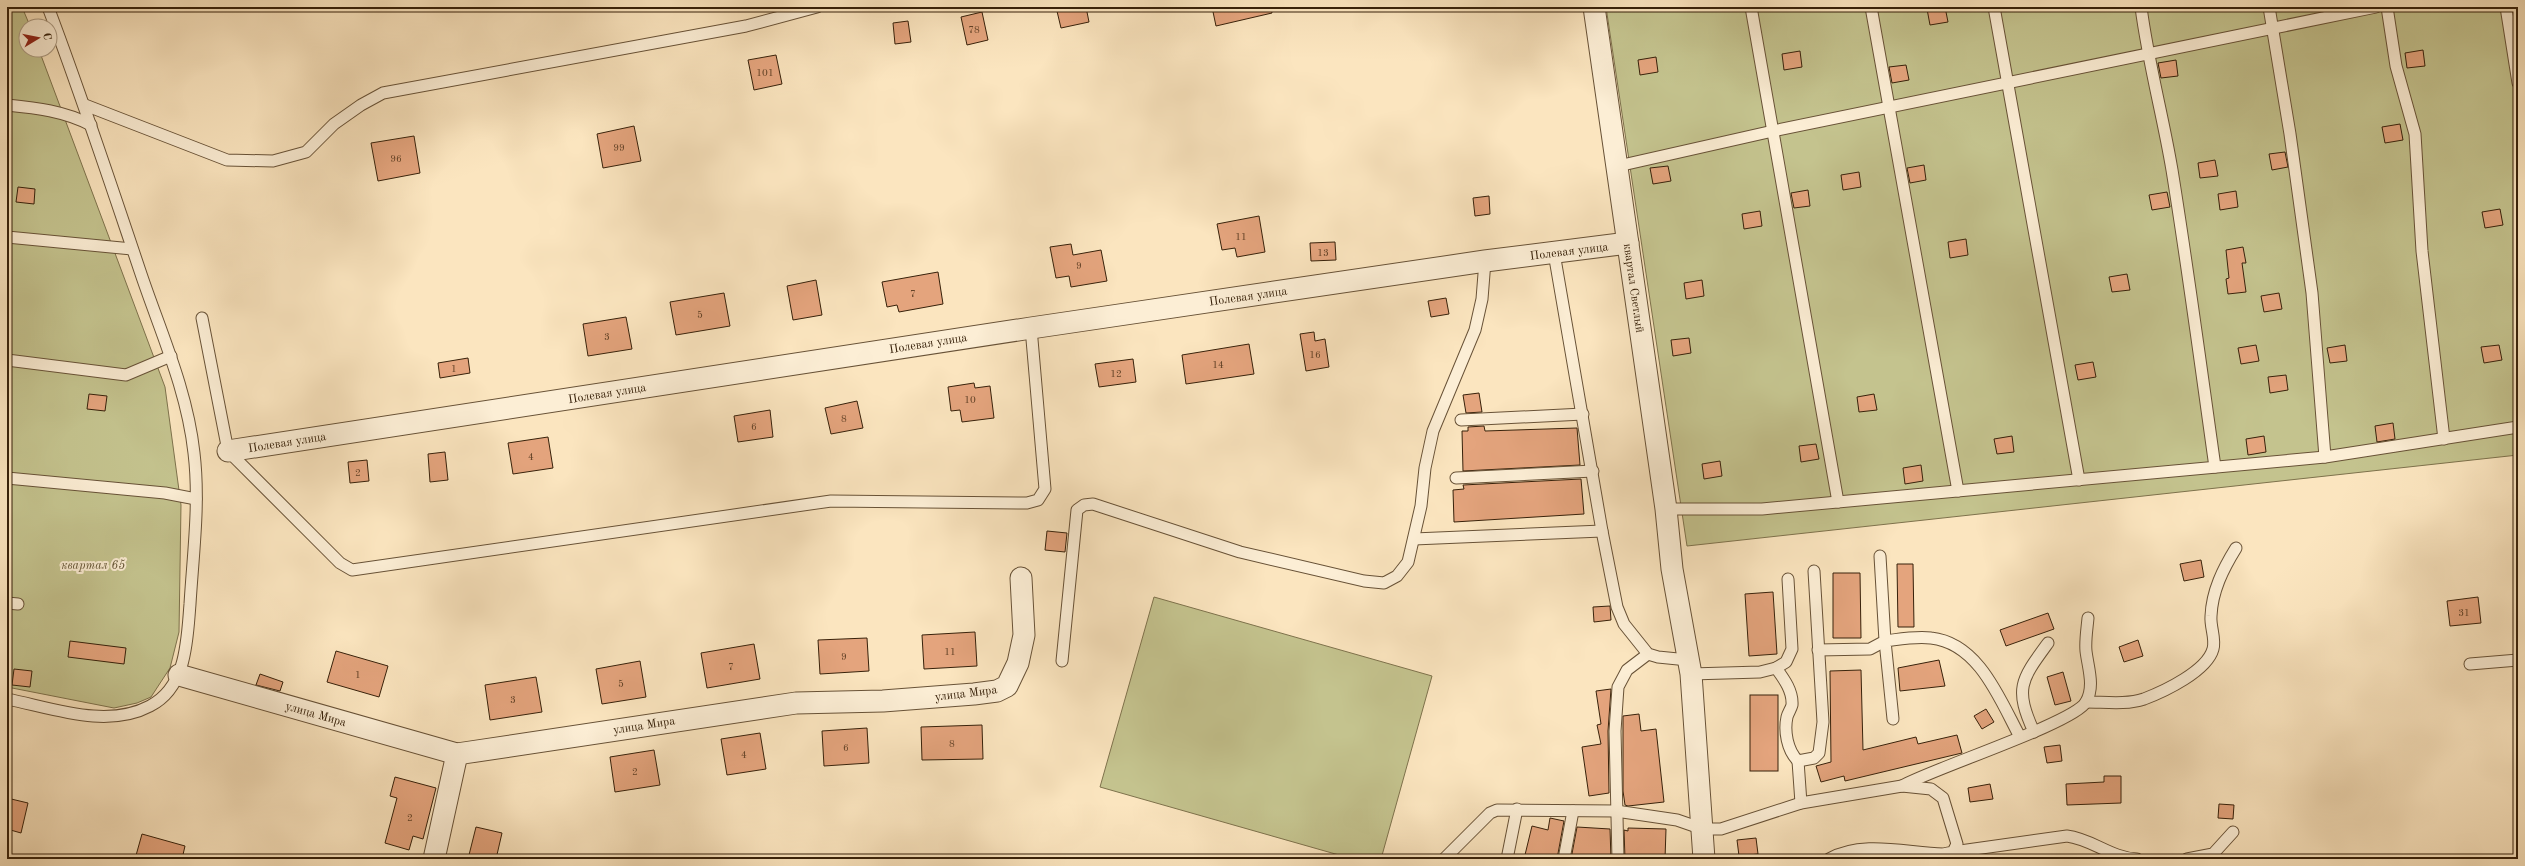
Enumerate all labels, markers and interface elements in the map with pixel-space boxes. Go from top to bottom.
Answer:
north arrow [18,18,58,58]
house number: 78 [968,25,980,35]
text: С [40,32,52,41]
house number: 101 [756,68,774,78]
house number: 99 [613,143,625,153]
house number: 96 [390,154,402,164]
house number: 11 [1235,232,1247,242]
street label: Полевая улица [1529,241,1609,263]
street label: квартал Светлый [1621,243,1645,334]
house number: 13 [1317,248,1329,258]
house number: 9 [1076,261,1082,271]
street label: Полевая улица [1208,286,1288,308]
house number: 7 [910,289,916,299]
house number: 5 [697,310,703,320]
house number: 3 [604,332,610,342]
street label: Полевая улица [888,332,968,356]
house number: 16 [1309,350,1321,360]
house number: 14 [1212,360,1224,370]
house number: 1 [451,364,457,374]
house number: 12 [1110,369,1122,379]
street label: Полевая улица [567,382,647,406]
house number: 10 [964,395,976,405]
house number: 8 [841,414,847,424]
house number: 6 [751,422,757,432]
street label: Полевая улица [247,431,327,455]
house number: 4 [528,452,534,462]
house number: 2 [355,468,361,478]
park label: квартал 65 [61,559,125,572]
house number: 31 [2458,608,2470,618]
house number: 11 [944,647,956,657]
house number: 9 [841,652,847,662]
house number: 7 [728,662,734,672]
house number: 1 [355,670,361,680]
house number: 5 [618,679,624,689]
street label: улица Мира [934,684,998,704]
house number: 3 [510,695,516,705]
street label: улица Мира [284,701,348,729]
street label: улица Мира [612,715,676,737]
house number: 8 [949,739,955,749]
house number: 6 [843,743,849,753]
house number: 4 [741,750,747,760]
house number: 2 [632,767,638,777]
house number: 2 [407,813,413,823]

